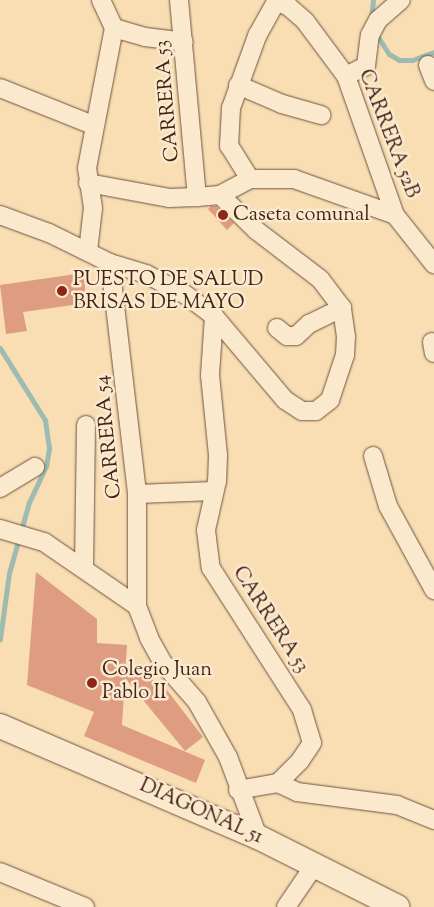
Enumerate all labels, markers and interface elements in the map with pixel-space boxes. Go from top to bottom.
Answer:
street label: CARRERA 53 [151,39,185,163]
street label: CARRERA 52B [352,66,424,202]
place label: Caseta comunal [233,203,370,227]
marker: Caseta comunal [217,209,229,221]
place label: PUESTO DE SALUD BRISAS DE MAYO [73,268,263,315]
marker: PUESTO DE SALUD BRISAS DE MAYO [55,284,69,298]
street label: CARRERA 54 [91,374,127,500]
street label: CARRERA 53 [227,562,313,678]
place label: Colegio Juan Pablo II [102,659,212,706]
marker: Colegio Juan Pablo II [86,677,98,689]
street label: DIAGONAL 51 [136,774,266,850]

